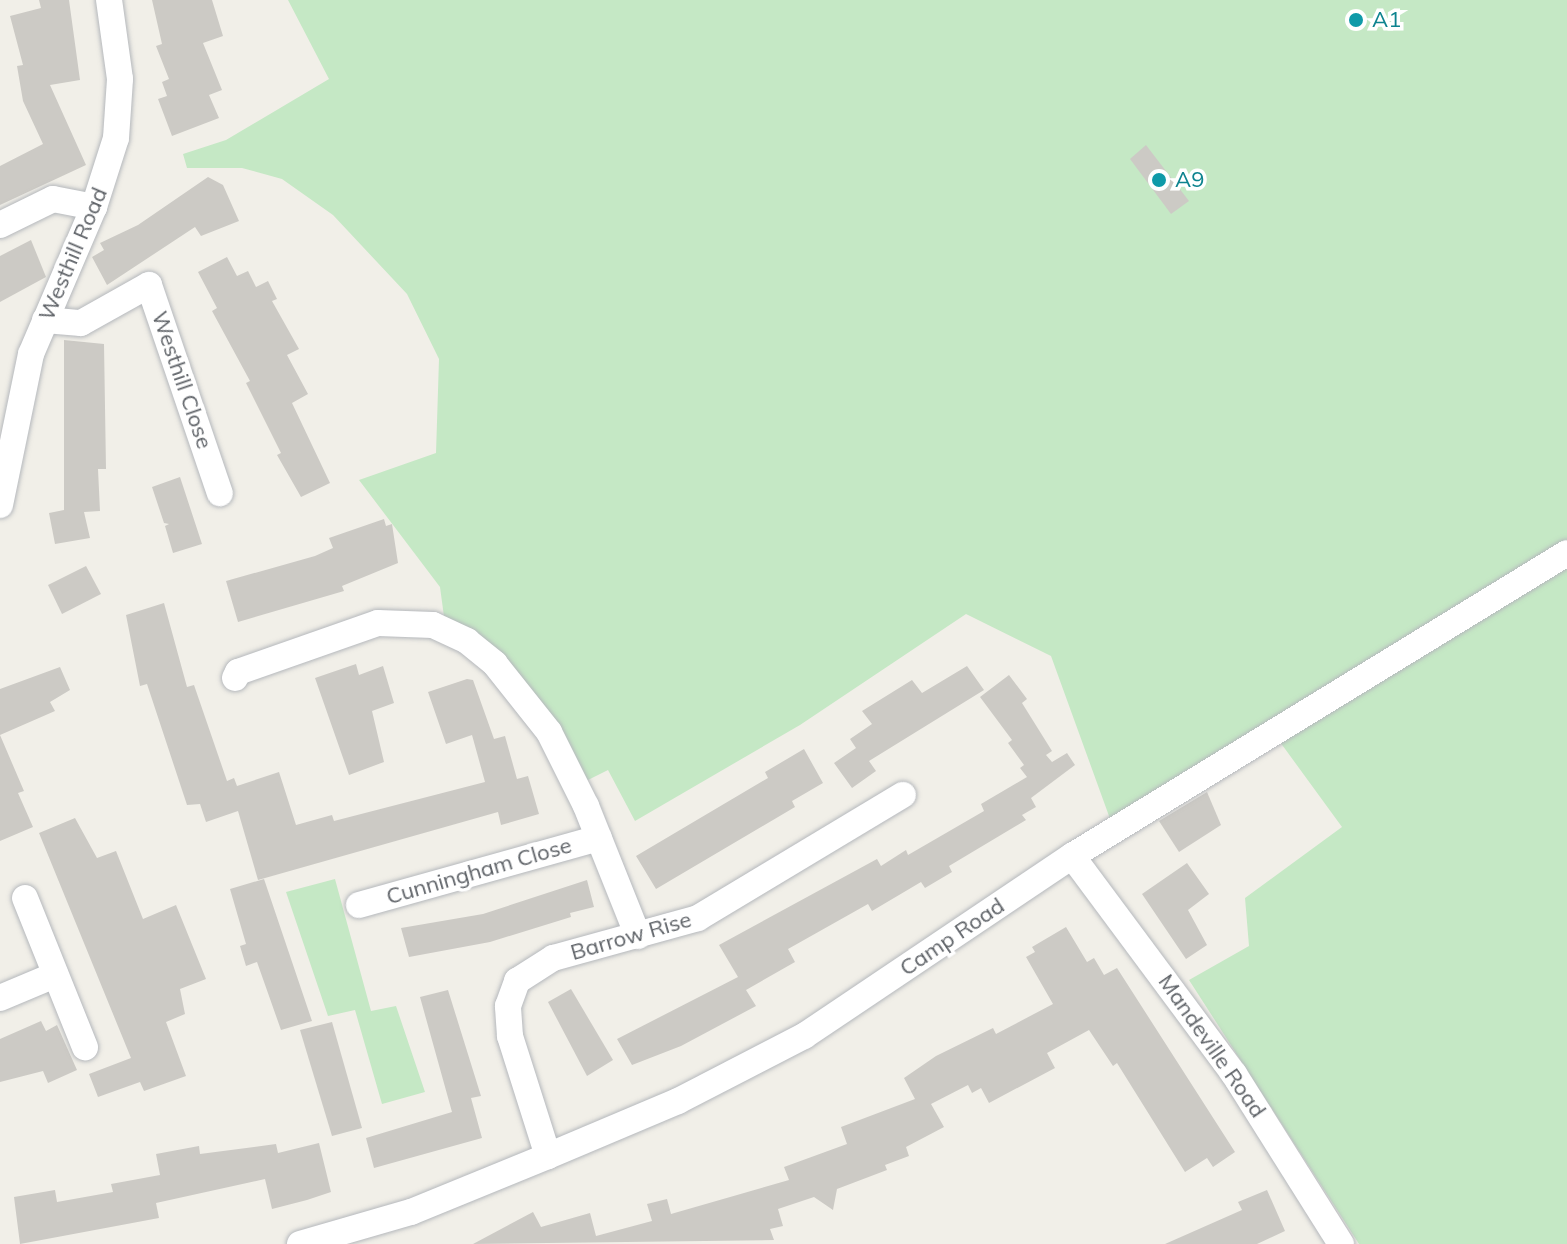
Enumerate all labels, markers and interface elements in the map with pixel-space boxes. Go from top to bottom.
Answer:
place label: A1 [1372,7,1401,33]
marker: A1 [1347,11,1365,29]
place label: A9 [1175,167,1204,193]
marker: A9 [1150,171,1168,189]
street label: Westhill Road [33,184,113,324]
street label: Westhill Close [146,308,218,452]
street label: Cunningham Close [383,832,575,910]
street label: Camp Road [895,892,1009,982]
street label: Barrow Rise [567,906,695,966]
street label: Mandeville Road [1153,969,1271,1123]

